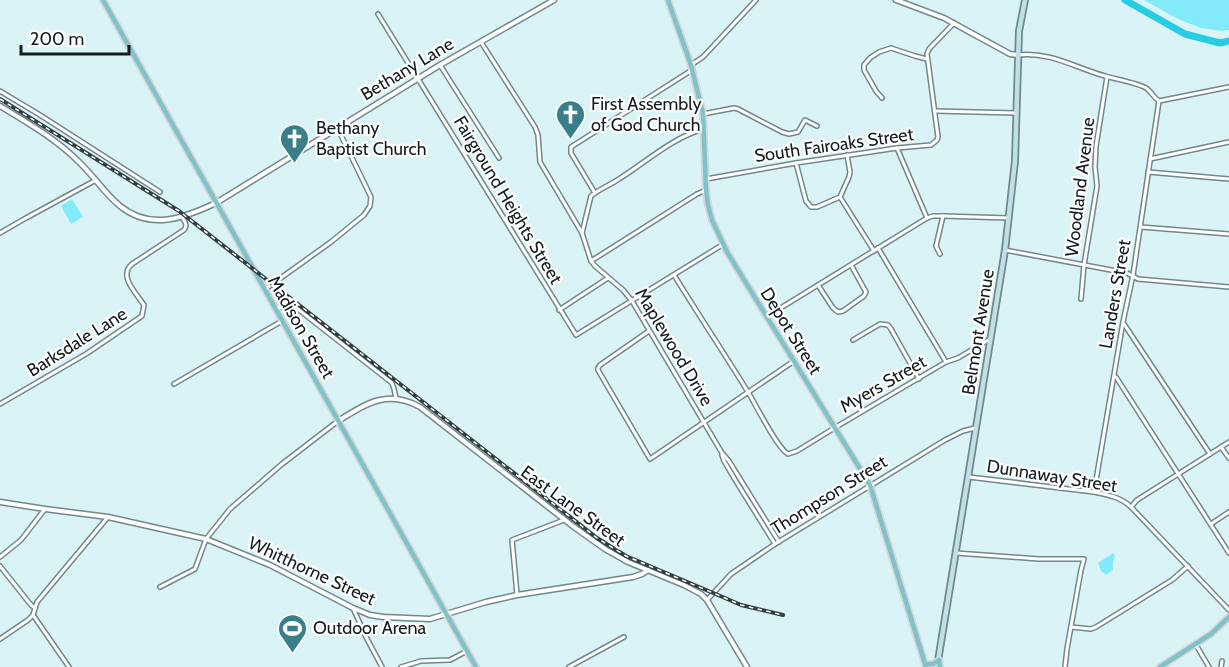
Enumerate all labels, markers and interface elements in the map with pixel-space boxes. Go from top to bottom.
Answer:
scale bar [21,18,129,56]
text: 200 m [30,28,84,50]
street label: Bethany Lane [357,33,457,105]
place label: First Assembly of God Church [591,93,702,136]
church icon: First Assembly of God Church [554,98,586,140]
street label: Fairground Heights Street [449,112,567,288]
street label: Woodland Avenue [1061,116,1099,258]
place label: Bethany Baptist Church [316,117,426,160]
church icon: Bethany Baptist Church [279,122,311,164]
street label: South Fairoaks Street [753,123,915,167]
street label: Landers Street [1095,238,1135,350]
street label: Belmont Avenue [957,268,999,396]
street label: Madison Street [263,272,339,382]
street label: Depot Street [756,283,826,379]
street label: Maplewood Drive [630,284,718,410]
street label: Barksdale Lane [23,303,131,381]
street label: Myers Street [836,351,930,417]
street label: Thompson Street [767,451,891,539]
street label: Dunnaway Street [985,455,1119,497]
street label: East Lane Street [517,461,629,551]
street label: Whitthorne Street [245,532,379,610]
sports icon: Outdoor Arena [276,612,308,654]
place label: Outdoor Arena [313,617,427,639]

